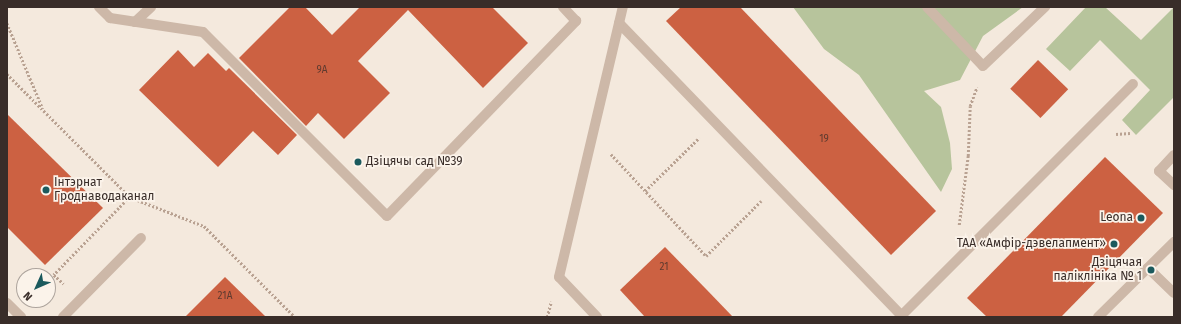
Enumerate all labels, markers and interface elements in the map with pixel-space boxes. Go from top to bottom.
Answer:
house number: 9А [317,65,327,77]
house number: 19 [819,134,829,146]
place label: Дзіцячы сад №39 [366,155,463,169]
marker: Дзіцячы сад №39 [353,157,363,167]
place label: Інтэрнат Гроднаводаканал [54,176,154,204]
marker: Інтэрнат Гроднаводаканал [41,185,51,195]
place label: Leona [1100,211,1133,225]
marker: Leona [1136,213,1146,223]
place label: ТАА «Амфір-дэвелапмент» [957,237,1106,251]
marker: ТАА «Амфір-дэвелапмент» [1109,239,1119,249]
place label: Дзіцячая паліклініка № 1 [1053,256,1142,284]
house number: 21 [659,262,669,274]
marker: Дзіцячая паліклініка № 1 [1145,264,1157,276]
north arrow [16,268,56,308]
text: N [21,289,35,303]
house number: 21А [218,291,232,303]

